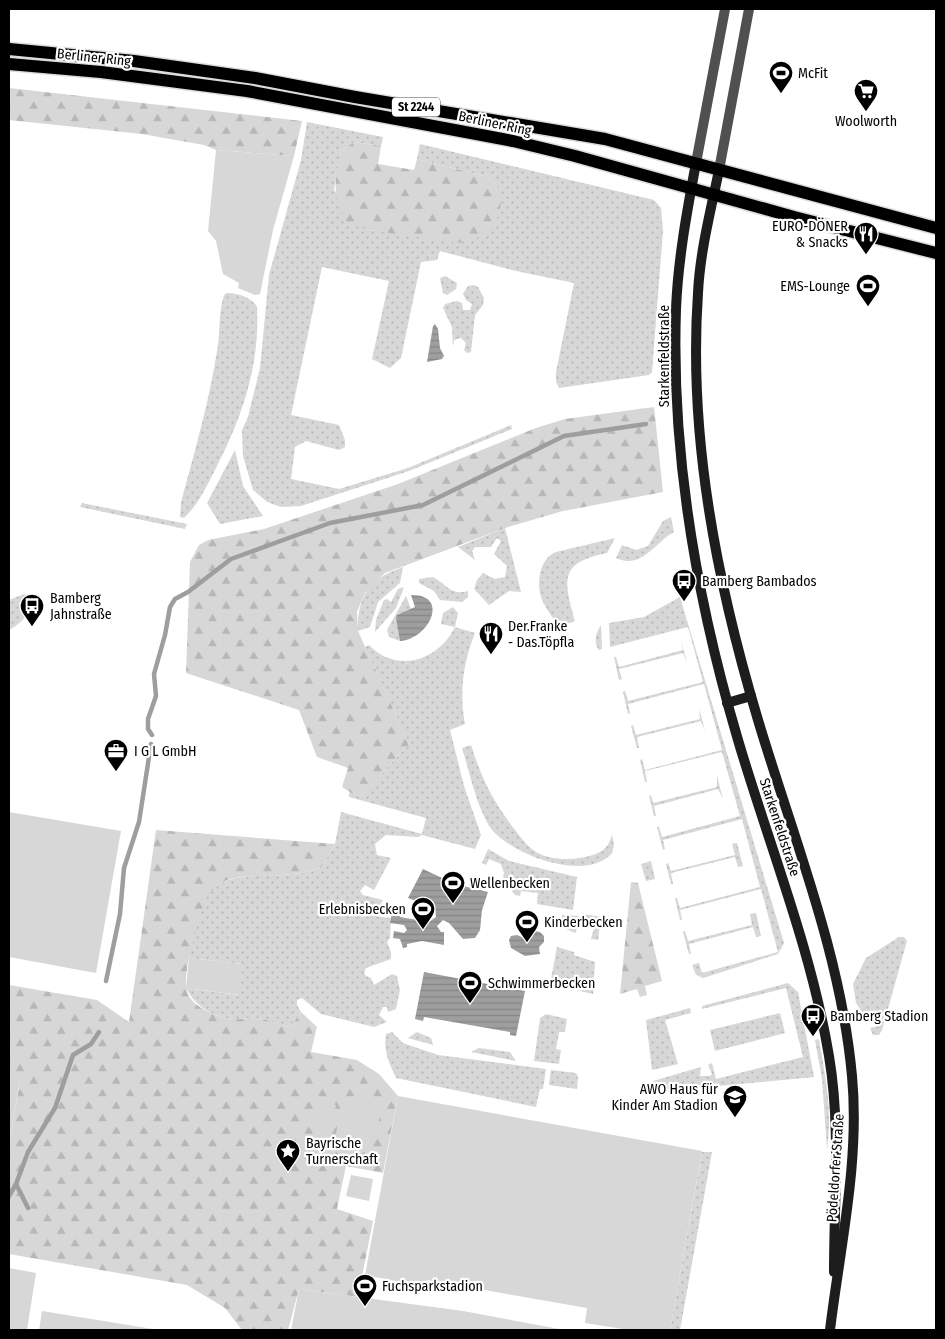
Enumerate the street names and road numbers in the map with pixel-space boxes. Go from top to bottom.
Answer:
street label: Berliner Ring [56,45,132,70]
road number: St 2244 [392,98,440,116]
street label: Berliner Ring [457,107,533,140]
street label: Starkenfeldstraße [656,305,673,407]
street label: Starkenfeldstraße [756,776,803,879]
street label: Pödeldorfer Straße [823,1113,848,1223]

